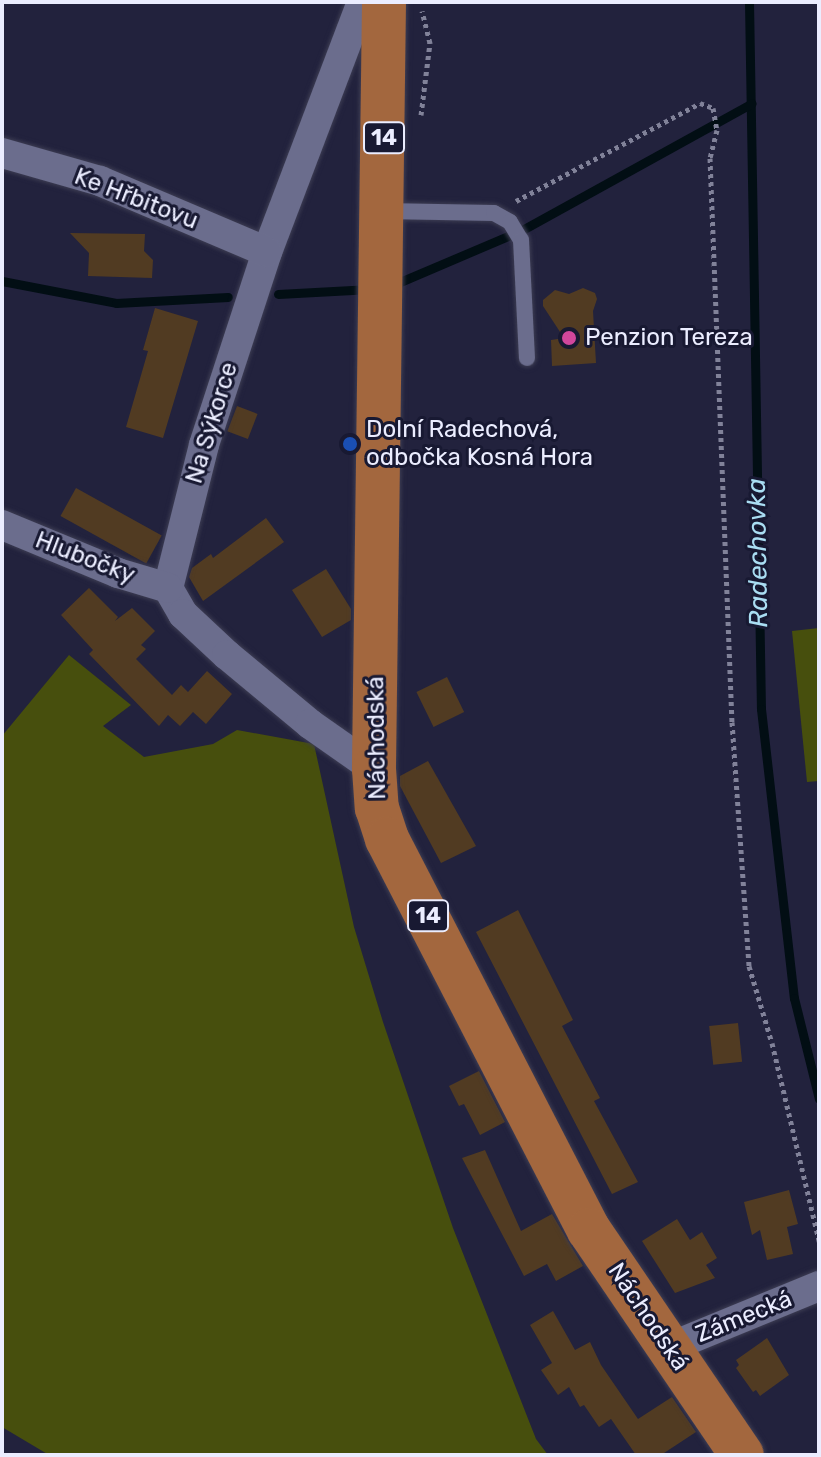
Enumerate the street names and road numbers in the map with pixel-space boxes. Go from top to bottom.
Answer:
road number: 14 [362,120,406,156]
street label: Ke Hřbitovu [70,162,202,236]
street label: Na Sýkorce [180,359,244,487]
street label: Hlubočky [31,526,139,590]
street label: Náchodská [362,676,392,800]
road number: 14 [406,898,450,934]
street label: Náchodská [602,1258,694,1376]
street label: Zámecká [692,1285,796,1349]

